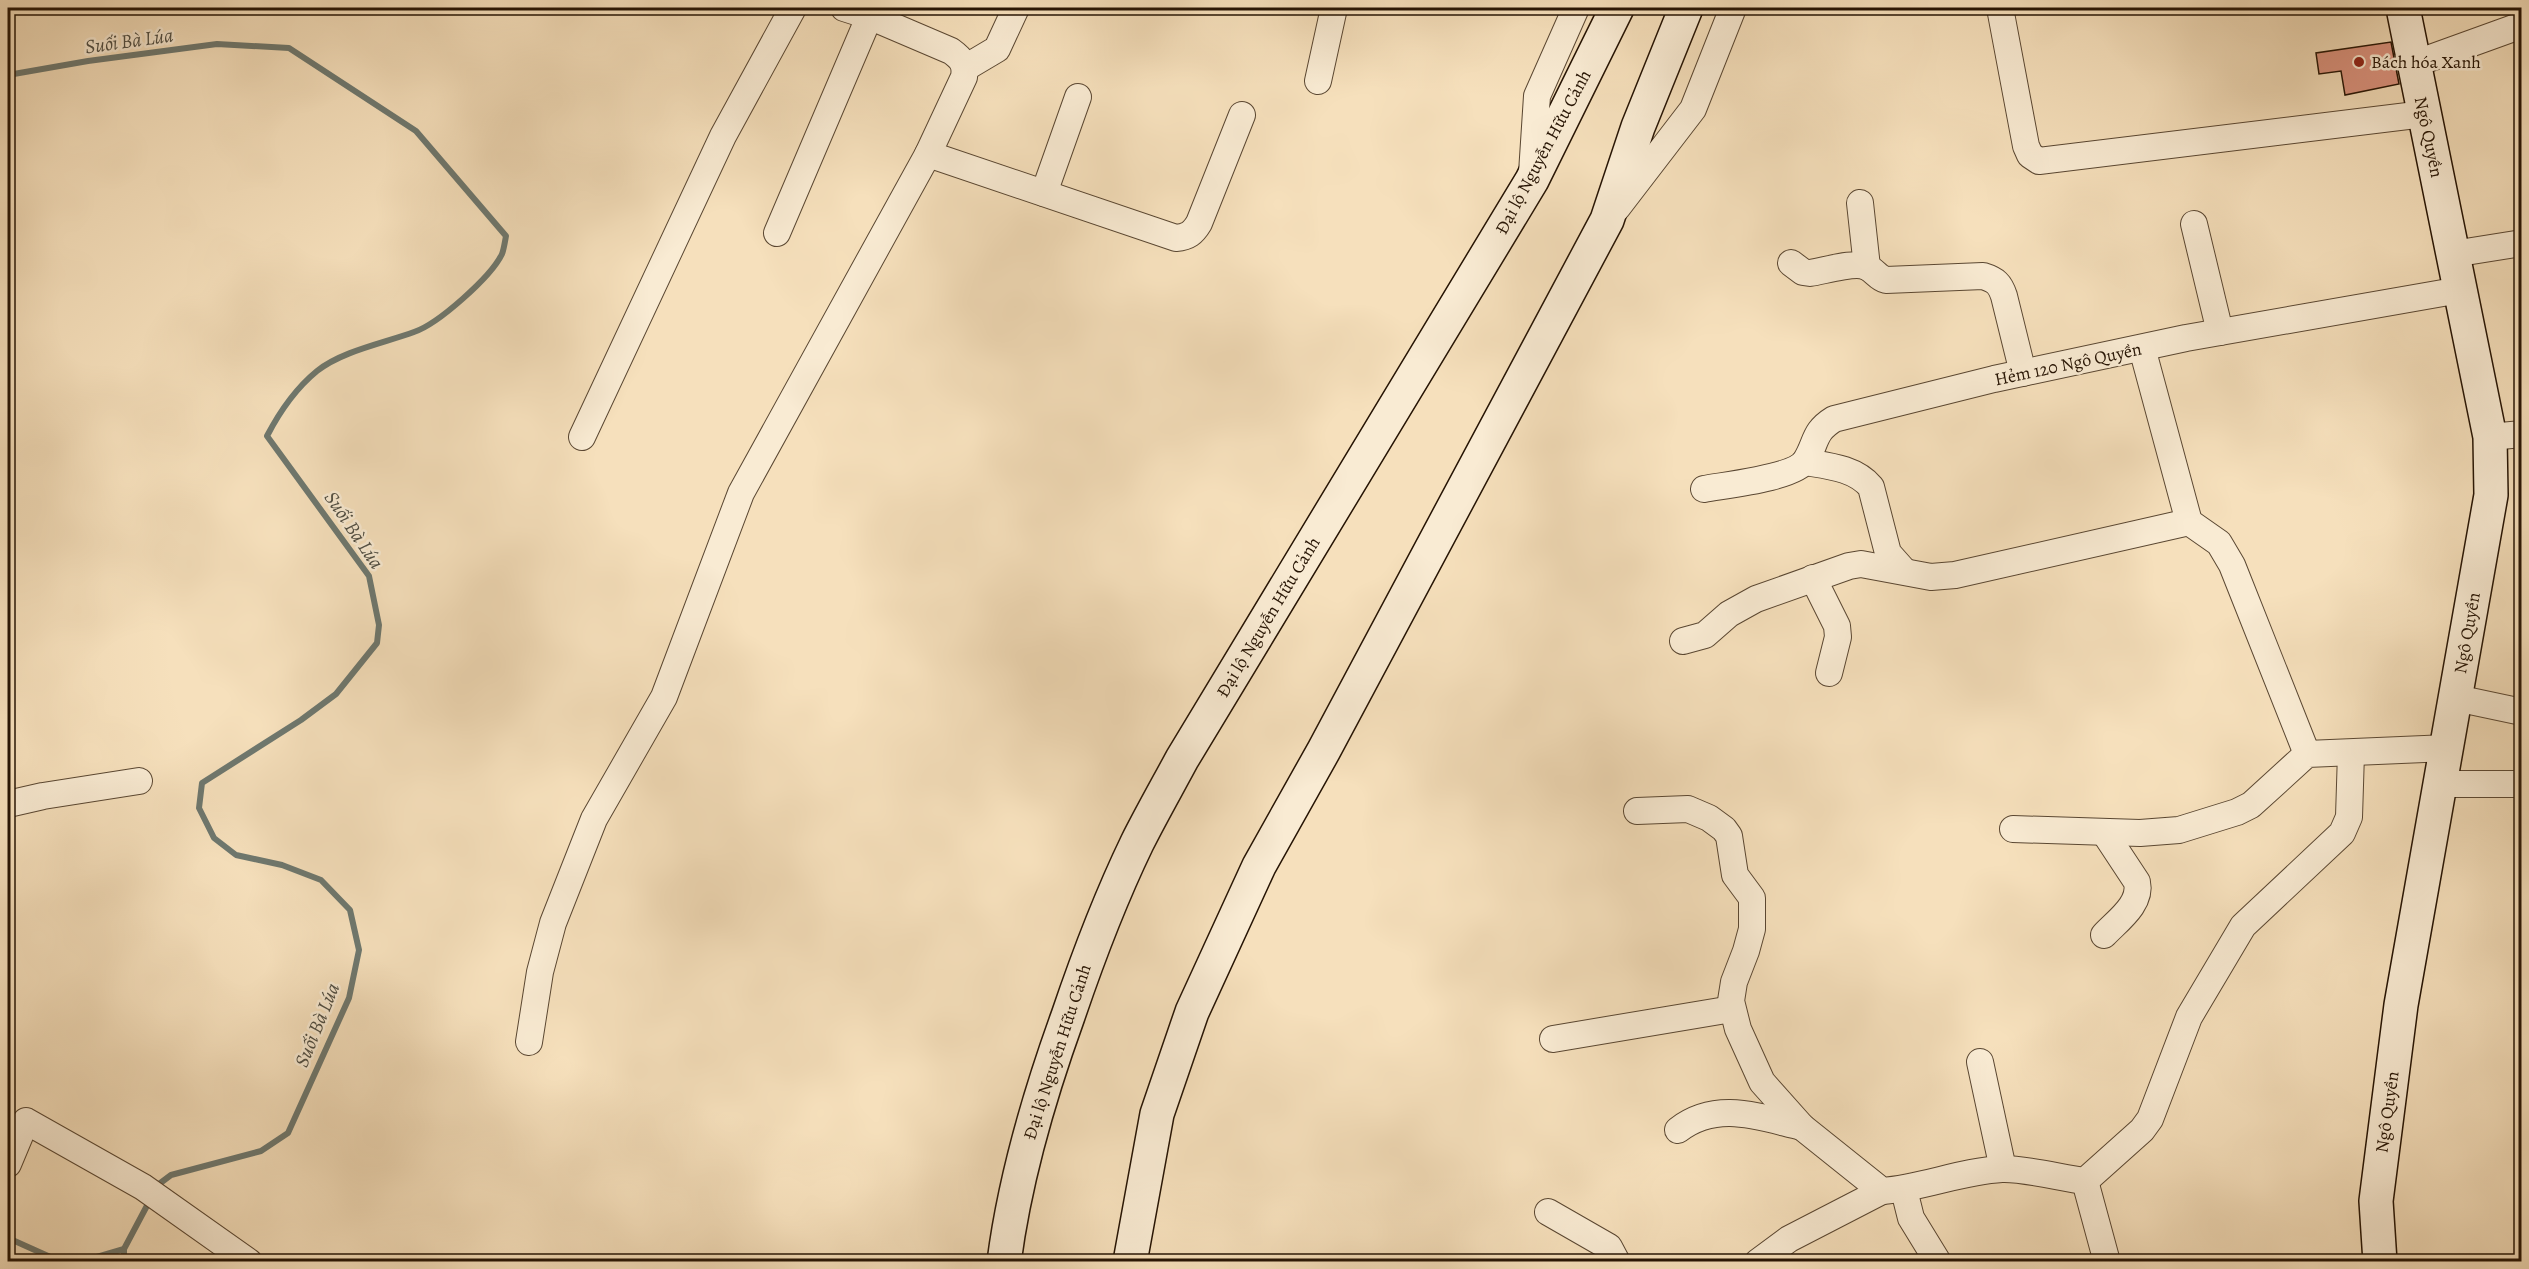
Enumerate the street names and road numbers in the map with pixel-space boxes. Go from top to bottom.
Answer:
street label: Đại lộ Nguyễn Hữu Cảnh [1489,65,1597,239]
street label: Ngô Quyền [2409,94,2449,180]
street label: Hẻm 120 Ngô Quyền [1992,337,2144,391]
street label: Đại lộ Nguyễn Hữu Cảnh [1211,532,1326,702]
street label: Ngô Quyền [2448,590,2486,676]
street label: Đại lộ Nguyễn Hữu Cảnh [1017,961,1097,1143]
street label: Ngô Quyền [2369,1070,2405,1154]

